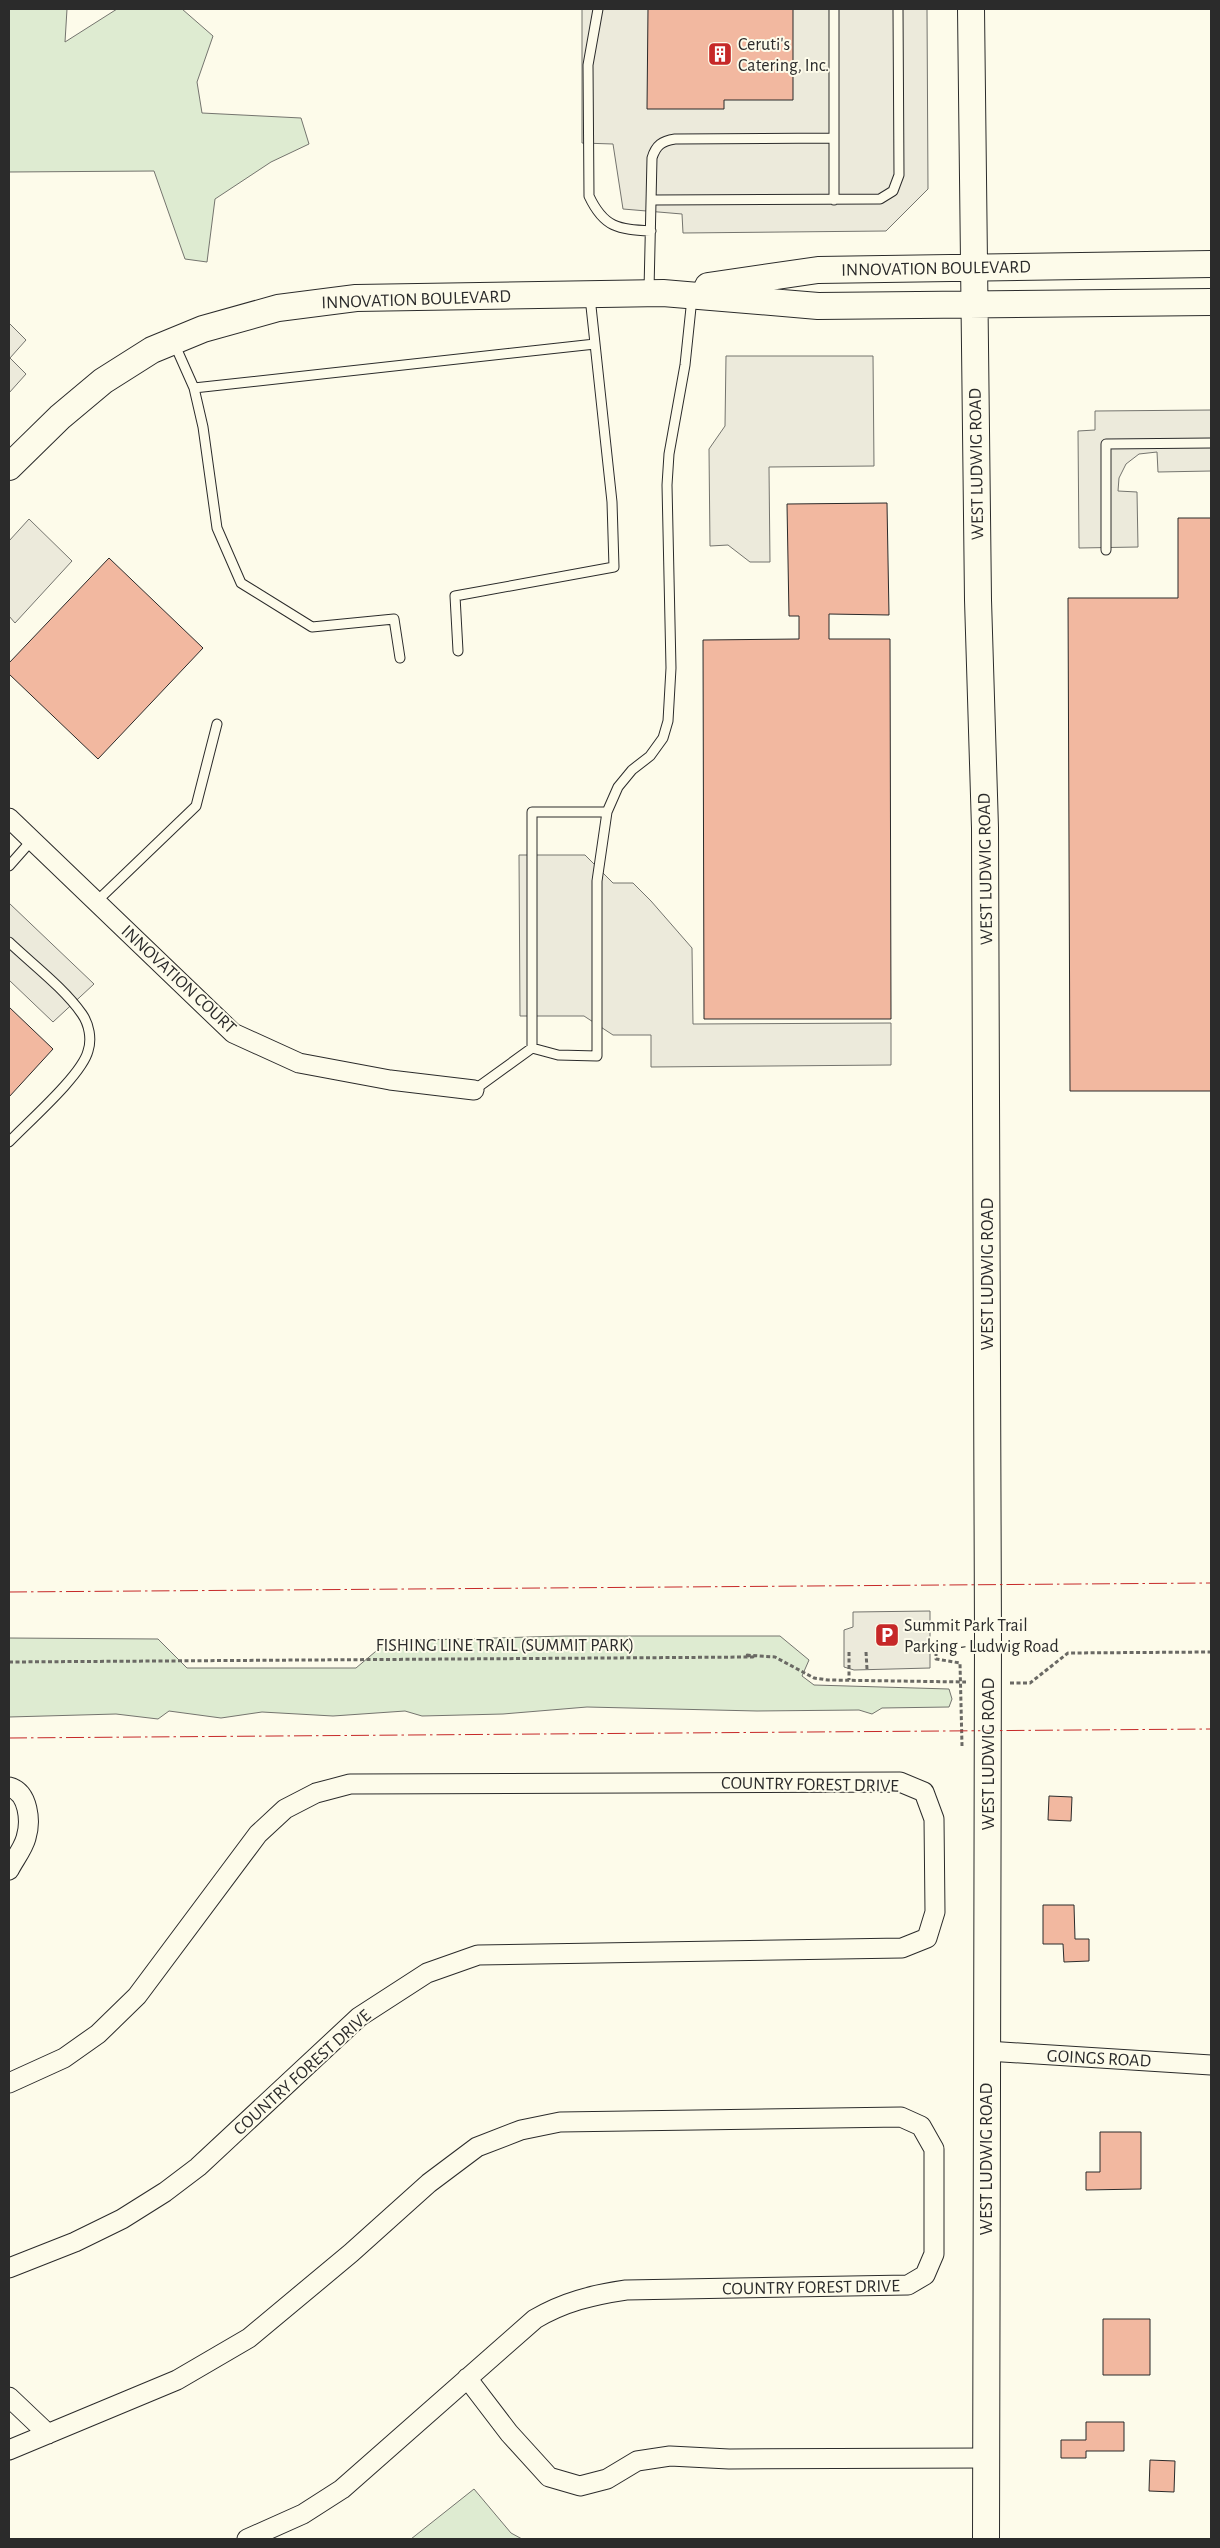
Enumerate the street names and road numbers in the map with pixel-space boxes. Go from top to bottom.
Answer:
street label: INNOVATION BOULEVARD [841,258,1031,280]
street label: INNOVATION BOULEVARD [321,288,511,312]
street label: WEST LUDWIG ROAD [967,388,987,540]
street label: WEST LUDWIG ROAD [976,793,996,945]
street label: INNOVATION COURT [117,922,239,1037]
street label: WEST LUDWIG ROAD [979,1198,997,1350]
street label: FISHING LINE TRAIL (SUMMIT PARK) [376,1637,634,1655]
street label: WEST LUDWIG ROAD [980,1678,998,1830]
street label: COUNTRY FOREST DRIVE [721,1774,899,1796]
street label: COUNTRY FOREST DRIVE [231,2006,375,2139]
street label: GOINGS ROAD [1046,2047,1152,2071]
street label: WEST LUDWIG ROAD [978,2083,996,2235]
street label: COUNTRY FOREST DRIVE [722,2277,900,2299]

